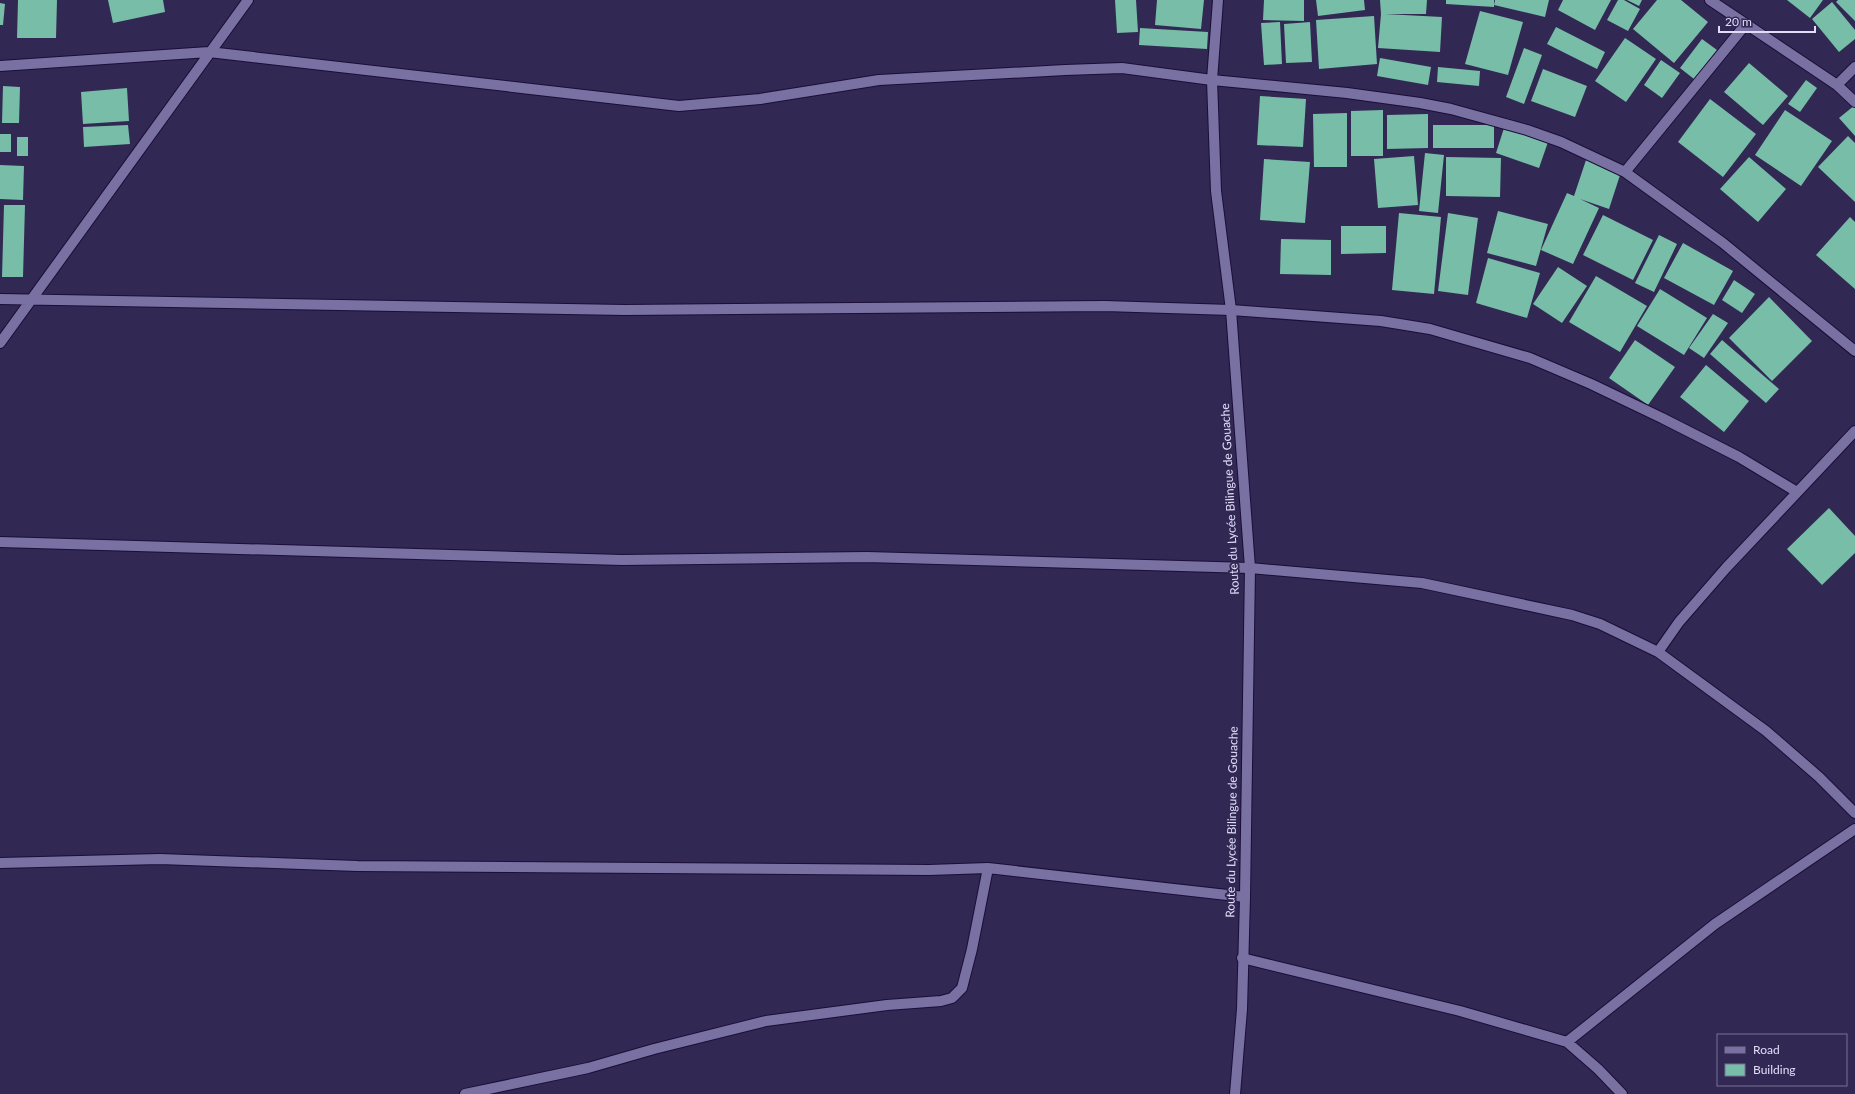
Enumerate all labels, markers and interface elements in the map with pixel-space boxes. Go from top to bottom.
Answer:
scale bar [1719,8,1815,34]
text: 20 m [1725,14,1752,29]
street label: Route du Lycée Bilingue de Gouache [1217,403,1242,595]
street label: Route du Lycée Bilingue de Gouache [1222,726,1241,918]
legend [1717,1034,1847,1086]
text: Road [1753,1042,1780,1057]
text: Building [1753,1062,1796,1077]

